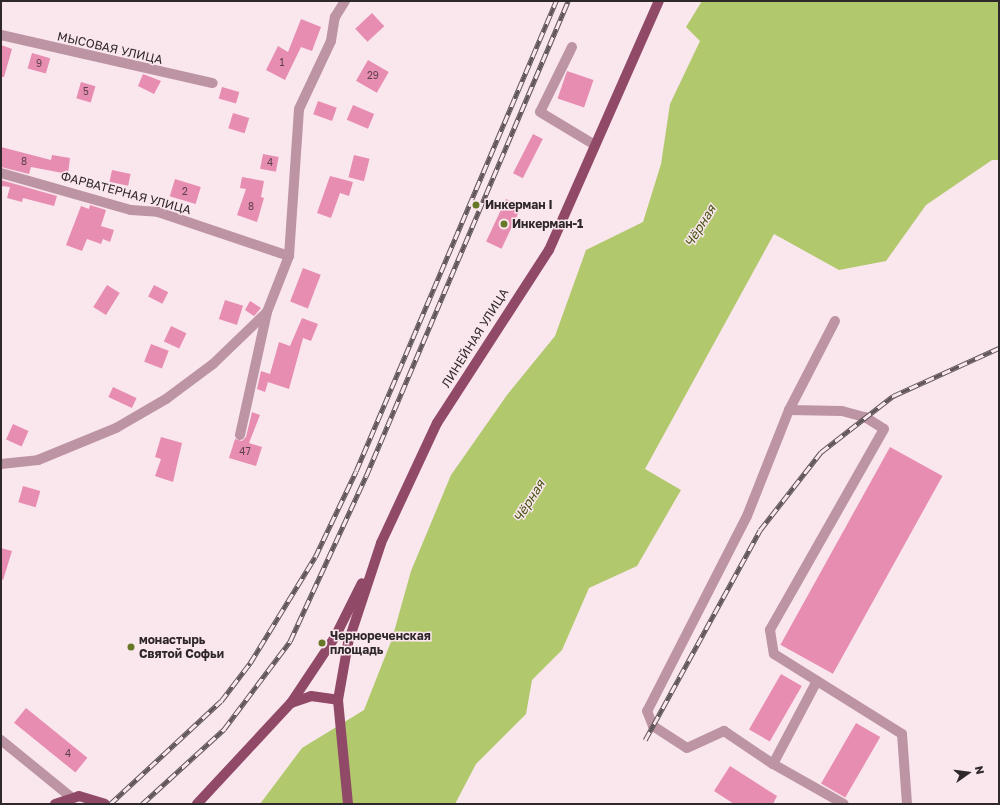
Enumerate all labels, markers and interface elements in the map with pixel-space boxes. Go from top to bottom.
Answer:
street label: МЫСОВАЯ УЛИЦА [56,29,164,67]
house number: 1 [280,57,284,69]
house number: 9 [36,58,42,70]
house number: 29 [367,70,379,82]
house number: 5 [83,86,89,98]
house number: 8 [21,156,27,168]
house number: 4 [267,157,273,169]
street label: ФАРВАТЕРНАЯ УЛИЦА [59,169,193,217]
house number: 2 [182,186,188,198]
place label: Инкерман I [485,198,553,212]
marker: Инкерман I [470,199,482,211]
house number: 8 [248,201,254,213]
water label: Чёрная [681,202,719,250]
place label: Инкерман-1 [512,217,583,231]
marker: Инкерман-1 [499,219,509,229]
street label: ЛИНЕЙНАЯ УЛИЦА [439,286,511,390]
house number: 47 [239,446,251,458]
water label: Чёрная [510,477,548,525]
place label: Чернореченская площадь [330,629,431,657]
place label: монастырь Святой Софьи [139,633,224,661]
marker: Чернореченская площадь [317,638,327,648]
marker: монастырь Святой Софьи [126,642,136,652]
house number: 4 [65,748,71,760]
north arrow [948,753,988,793]
text: N [973,764,987,776]

